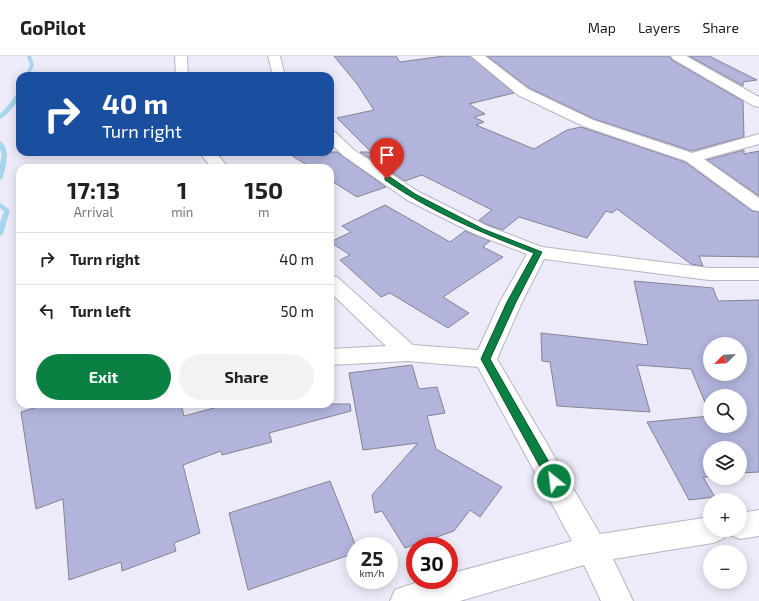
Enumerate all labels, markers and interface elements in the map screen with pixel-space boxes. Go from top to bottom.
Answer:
text: GoPilot [20,16,86,39]
text: Map [588,19,616,36]
text: Layers [638,19,680,36]
text: Share [702,19,739,36]
text: 40 m [102,86,168,120]
icon: right [36,88,88,140]
text: Turn right [102,120,182,142]
pin [370,138,404,179]
icon: arrive [376,144,398,166]
text: 17:13 [67,175,120,204]
text: 1 [177,175,187,204]
text: 150 [244,175,283,204]
text: Arrival [74,204,113,220]
text: min [171,204,193,220]
text: m [258,204,269,220]
icon: right [36,248,58,270]
text: Turn right [70,250,140,268]
text: 40 m [279,250,314,268]
icon: left [36,300,58,322]
text: Turn left [70,302,131,320]
text: 50 m [280,302,314,320]
north arrow [703,337,747,381]
map controls [703,337,747,589]
button: Exit [36,354,171,400]
button: Share [179,354,314,400]
button: search [703,389,747,433]
button: layers [703,441,747,485]
position arrow [533,460,575,502]
button: + [703,493,747,537]
speed limit sign: 30 [406,537,458,589]
button: − [703,545,747,589]
text: 25 [361,546,383,570]
text: km/h [360,567,384,579]

